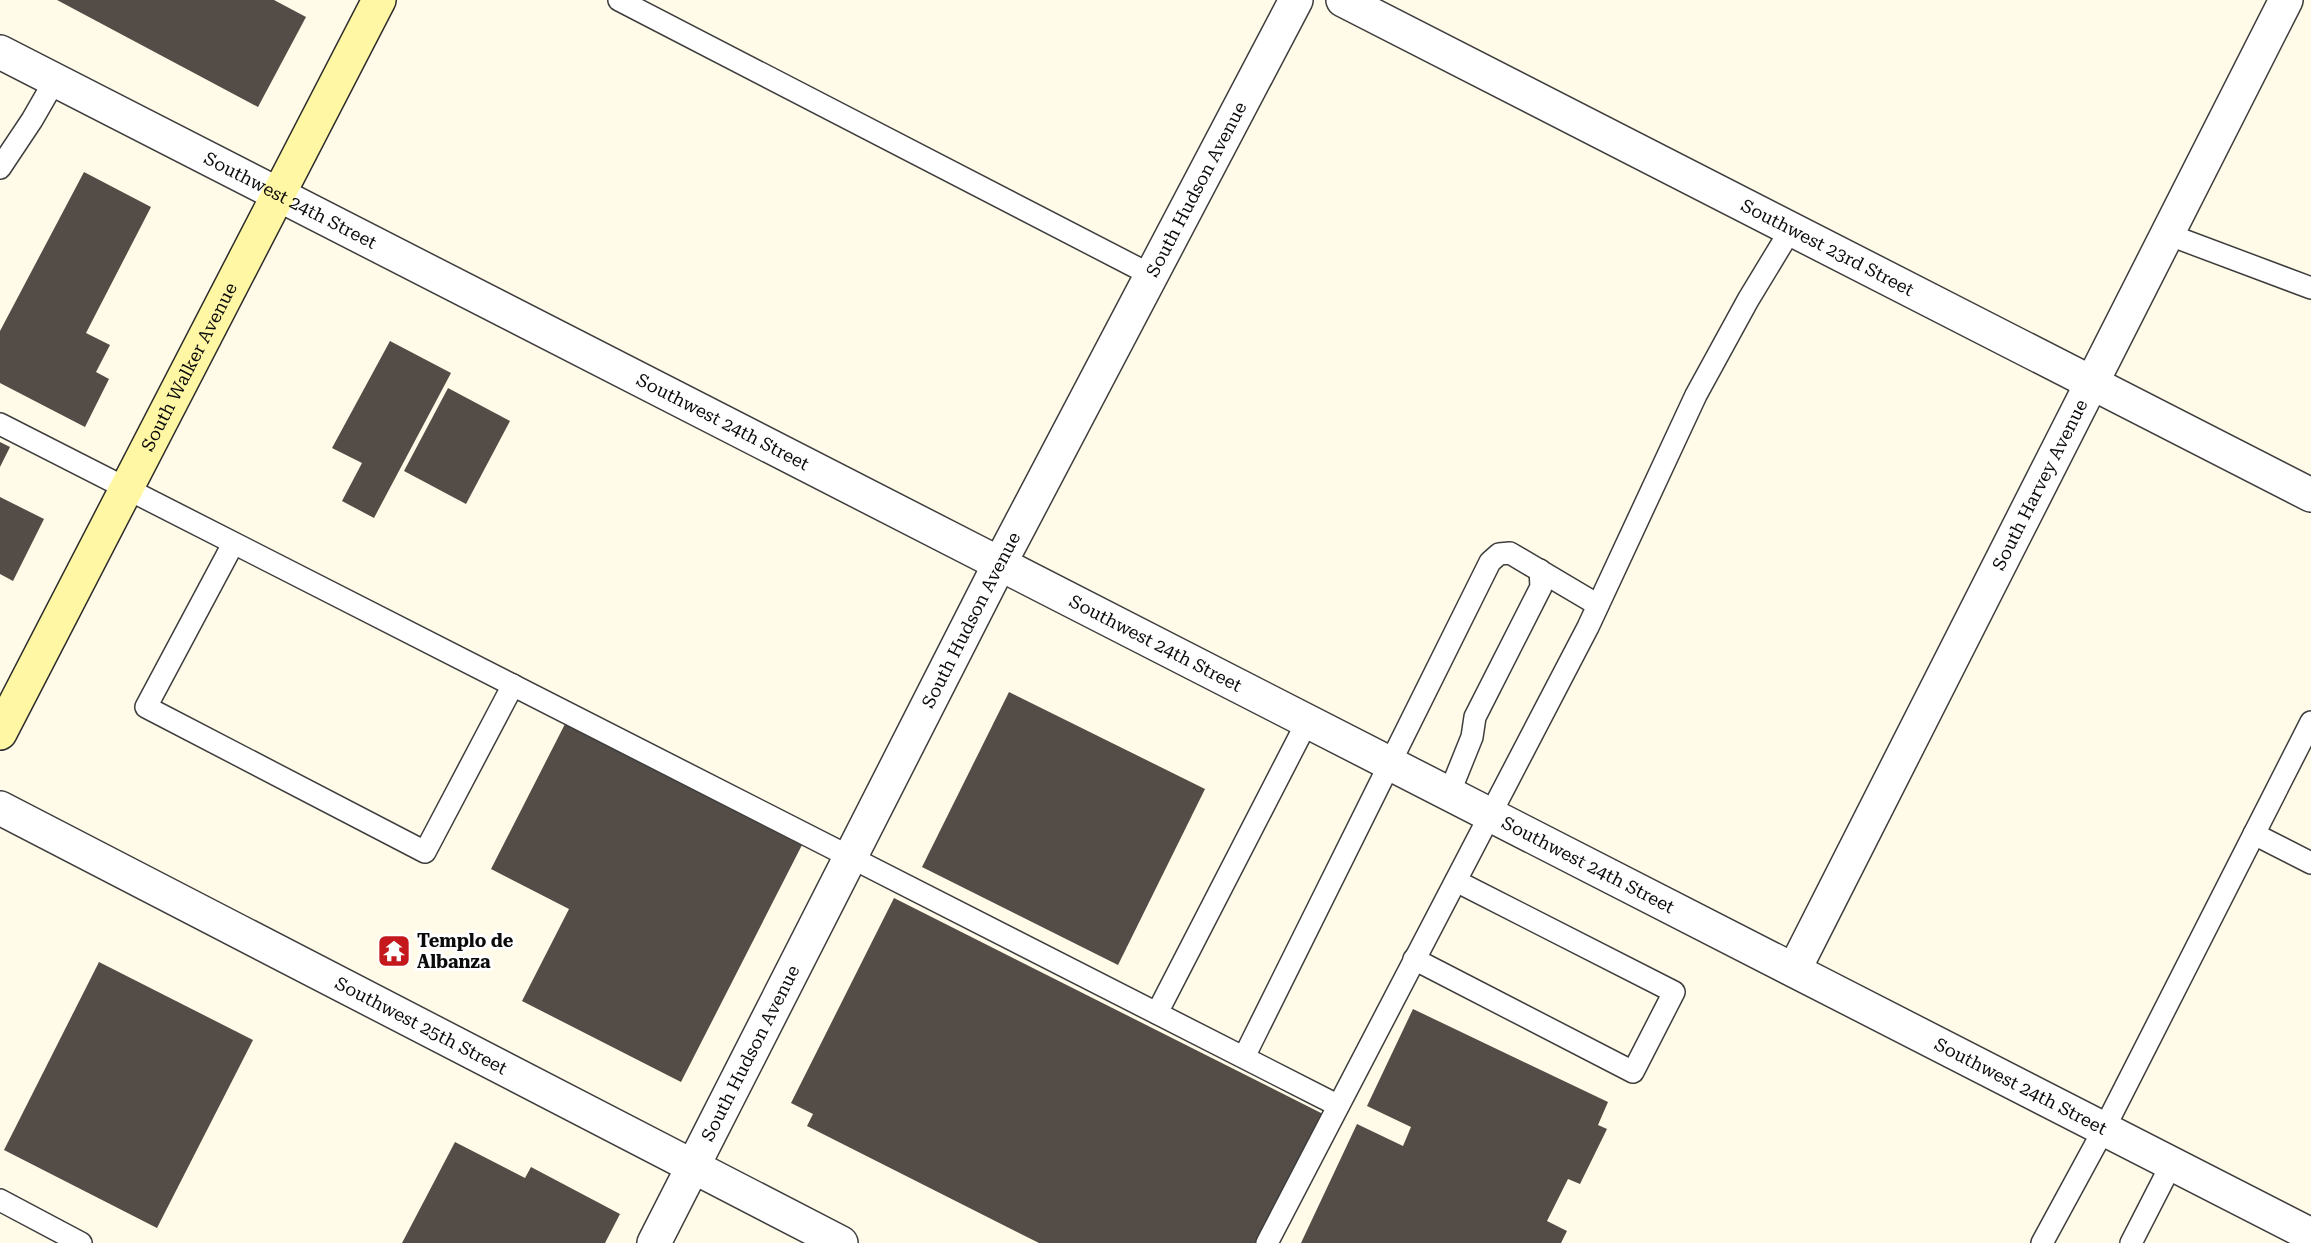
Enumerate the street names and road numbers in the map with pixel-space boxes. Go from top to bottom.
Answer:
street label: South Hudson Avenue [1141,98,1251,280]
street label: Southwest 24th Street [201,147,380,253]
street label: Southwest 23rd Street [1738,194,1918,300]
street label: South Walker Avenue [137,279,241,455]
street label: Southwest 24th Street [633,369,813,475]
street label: South Harvey Avenue [1988,396,2092,573]
street label: South Hudson Avenue [917,528,1024,711]
street label: Southwest 24th Street [1066,590,1246,696]
street label: Southwest 24th Street [1498,812,1678,917]
street label: South Hudson Avenue [697,961,804,1144]
street label: Southwest 25th Street [332,972,511,1079]
street label: Southwest 24th Street [1931,1033,2111,1139]

